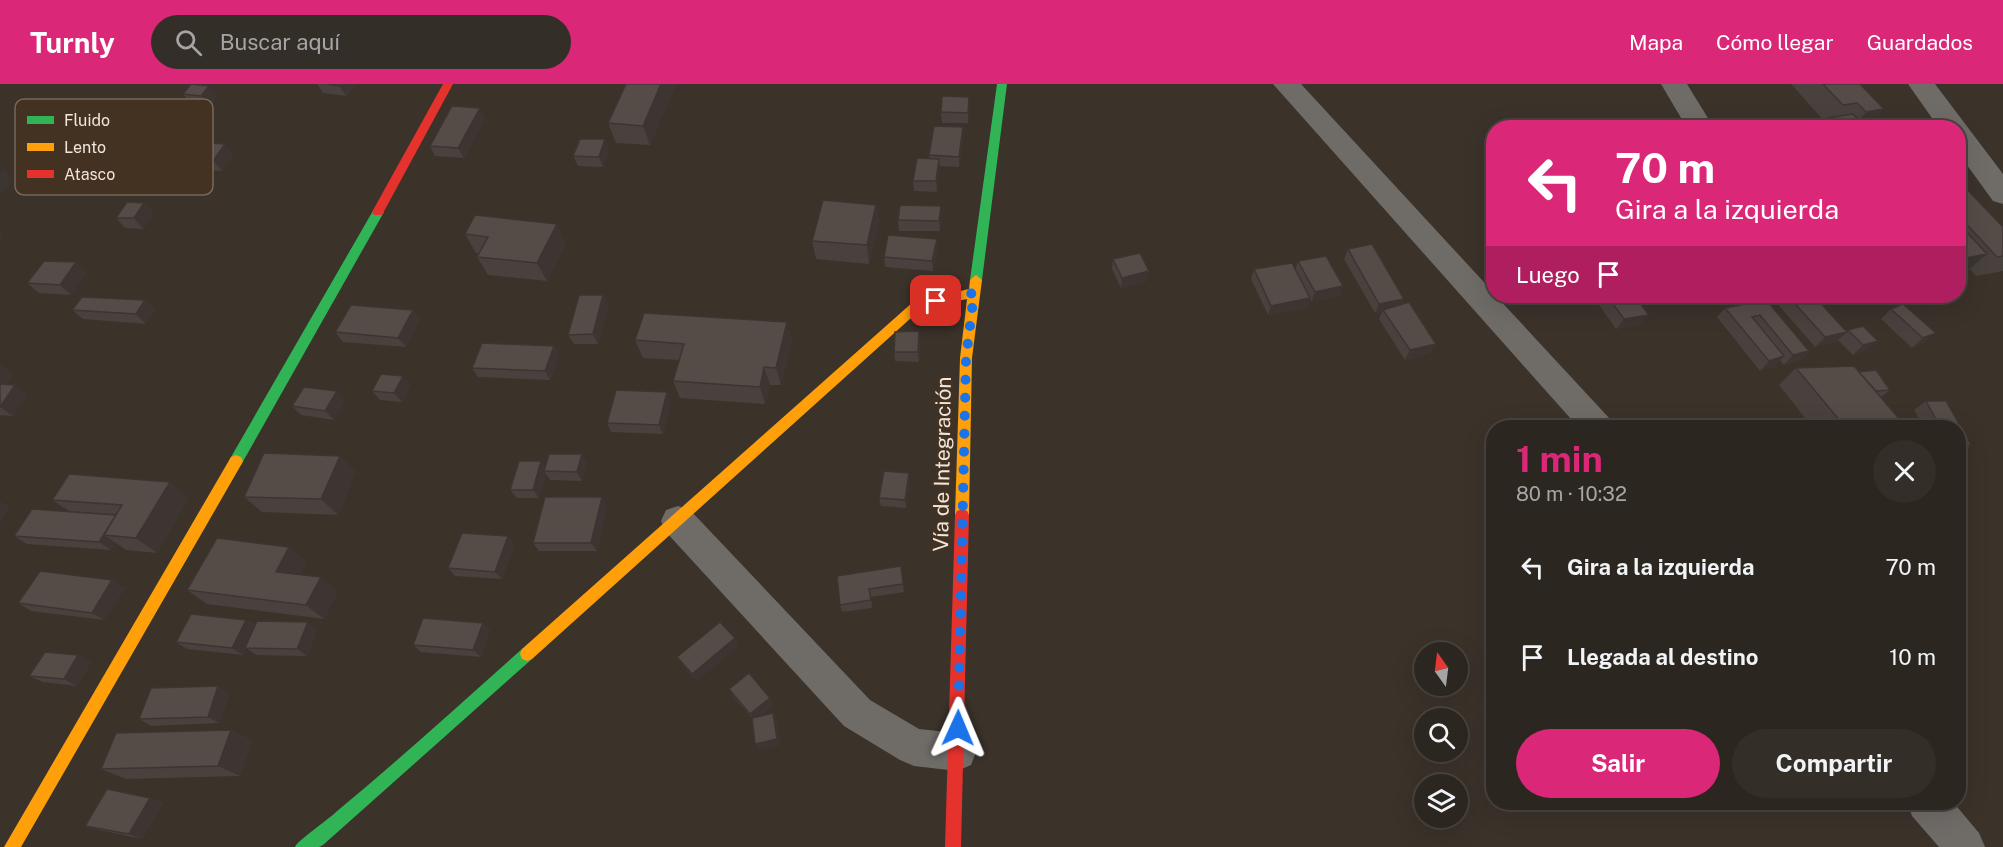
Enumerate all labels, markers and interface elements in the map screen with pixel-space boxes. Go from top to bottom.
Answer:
search box [151,15,571,69]
text: Turnly [30,26,115,59]
icon: search [172,26,205,59]
text: Buscar aquí [220,29,340,55]
text: Mapa [1629,30,1683,55]
text: Cómo llegar [1716,30,1834,55]
text: Guardados [1867,30,1973,55]
legend [15,99,213,195]
text: Fluido [64,111,110,130]
text: Lento [64,138,106,157]
text: 70 m [1615,143,1715,192]
icon: left [1516,144,1594,222]
text: Atasco [64,165,115,184]
text: Gira a la izquierda [1615,193,1839,225]
icon: arrive [1592,258,1625,291]
text: Luego [1516,262,1580,288]
pin [910,275,961,326]
icon: arrive [919,284,952,317]
street label: Vía de Integración [928,376,956,552]
text: 1 min [1516,438,1603,480]
button: close [1873,440,1936,503]
text: 80 m · 10:32 [1516,482,1627,506]
icon: left [1516,551,1549,584]
text: Gira a la izquierda [1567,554,1754,580]
text: 70 m [1885,554,1936,580]
icon: arrive [1516,641,1549,674]
north arrow [1414,642,1468,696]
map controls [1414,642,1468,828]
text: Llegada al destino [1567,644,1758,670]
text: 10 m [1889,644,1936,670]
position arrow [926,696,990,760]
button: search [1414,708,1468,762]
button: Salir [1516,729,1720,798]
button: Compartir [1732,729,1936,798]
button: layers [1414,774,1468,828]

